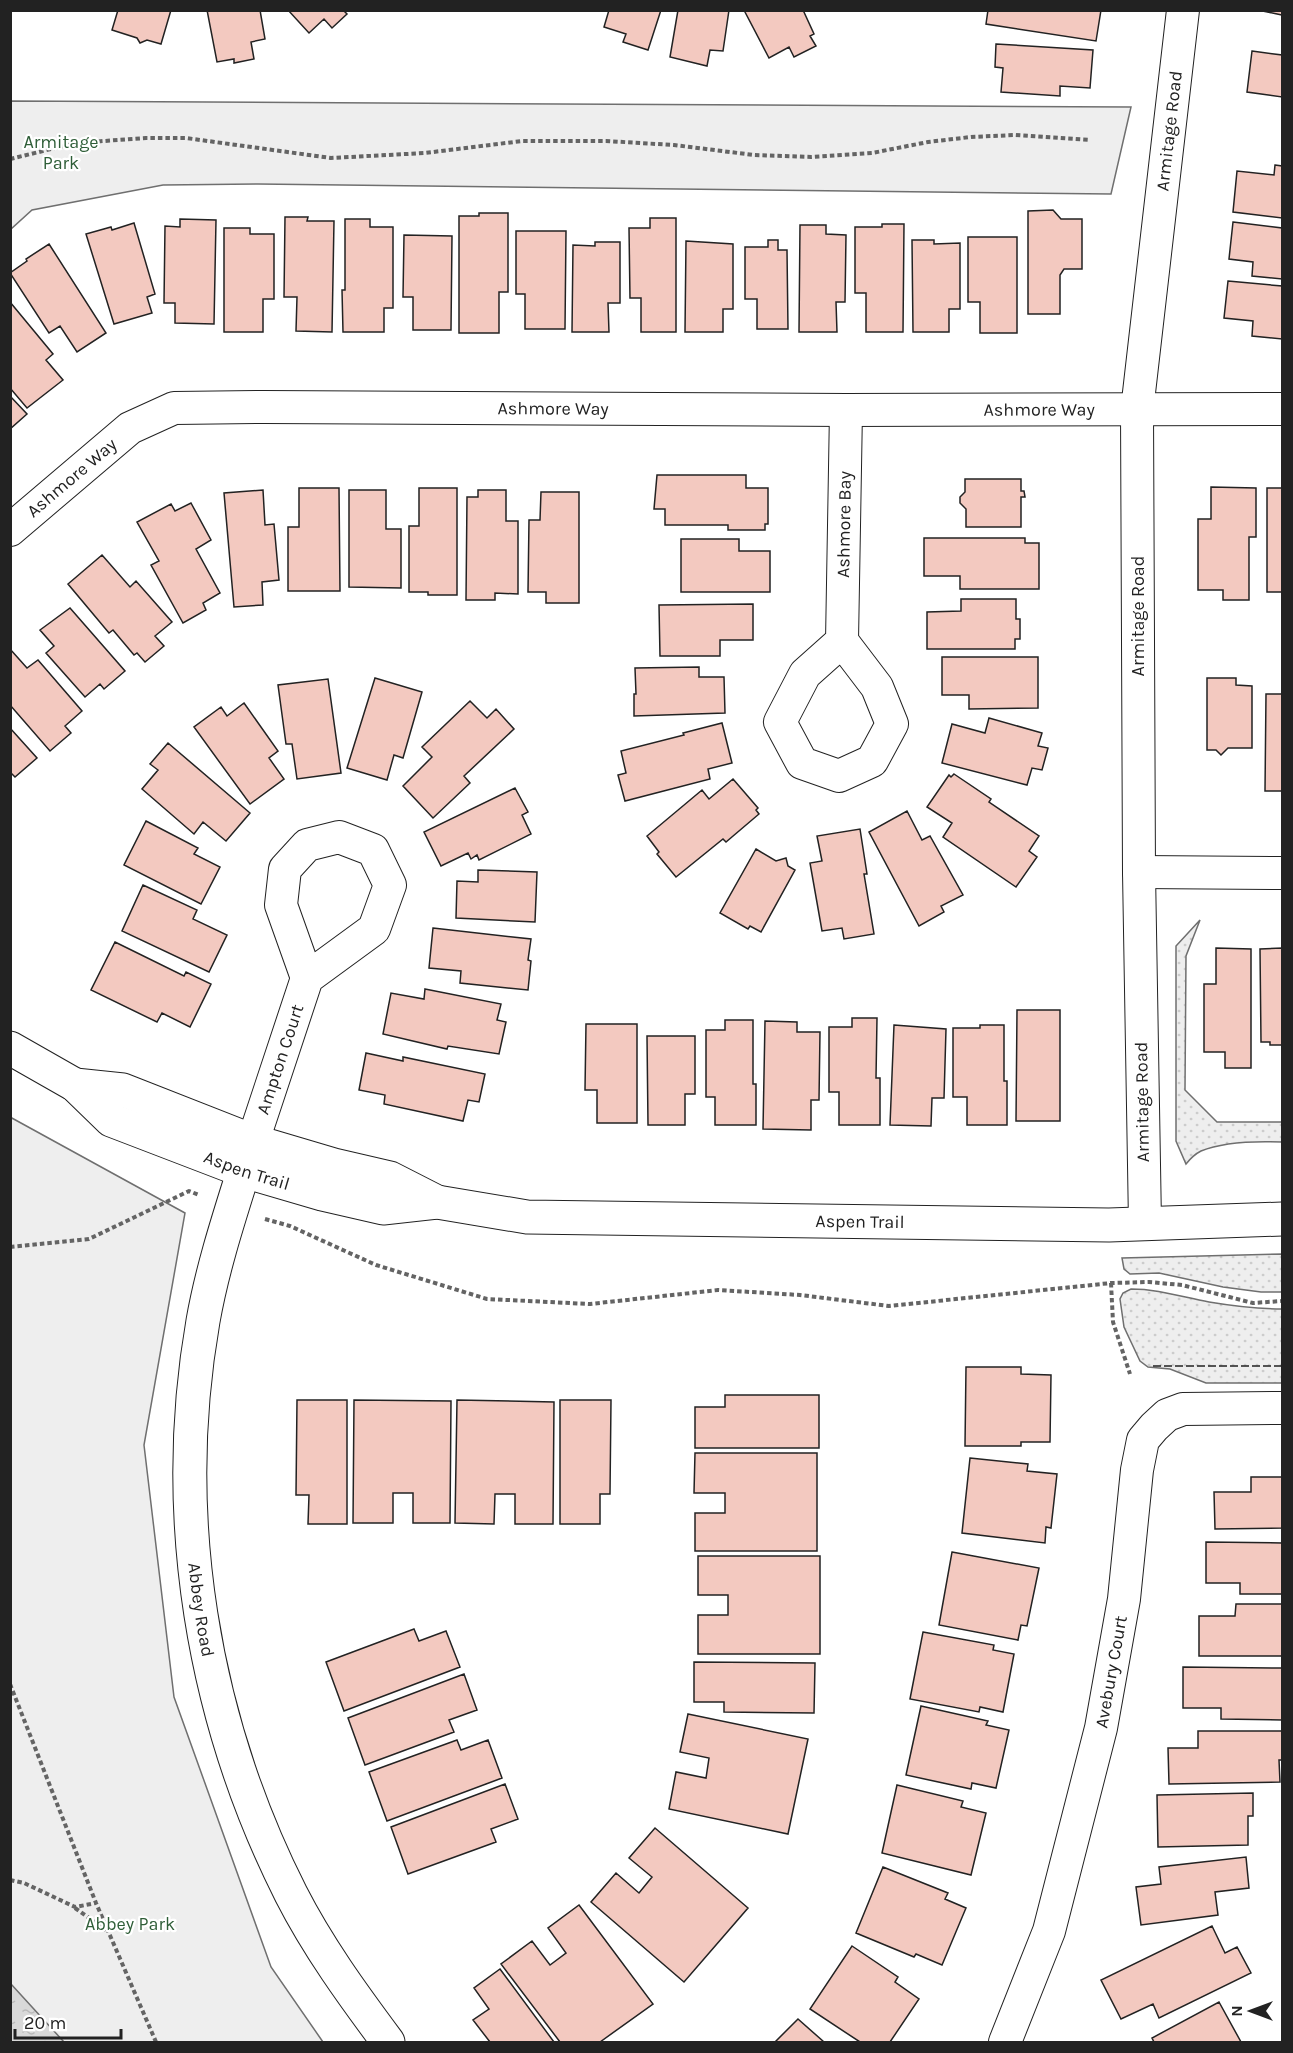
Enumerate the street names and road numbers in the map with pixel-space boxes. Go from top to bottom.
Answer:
street label: Armitage Road [1151,70,1187,192]
street label: Ashmore Way [497,397,609,420]
street label: Ashmore Way [984,398,1095,421]
street label: Ashmore Way [22,433,122,522]
street label: Ashmore Bay [832,470,856,578]
street label: Armitage Road [1127,556,1149,676]
street label: Ampton Court [252,1001,309,1117]
street label: Armitage Road [1130,1041,1154,1163]
street label: Aspen Trail [201,1146,292,1195]
street label: Aspen Trail [815,1210,905,1233]
street label: Abbey Road [183,1561,219,1659]
street label: Avebury Court [1090,1614,1132,1730]

